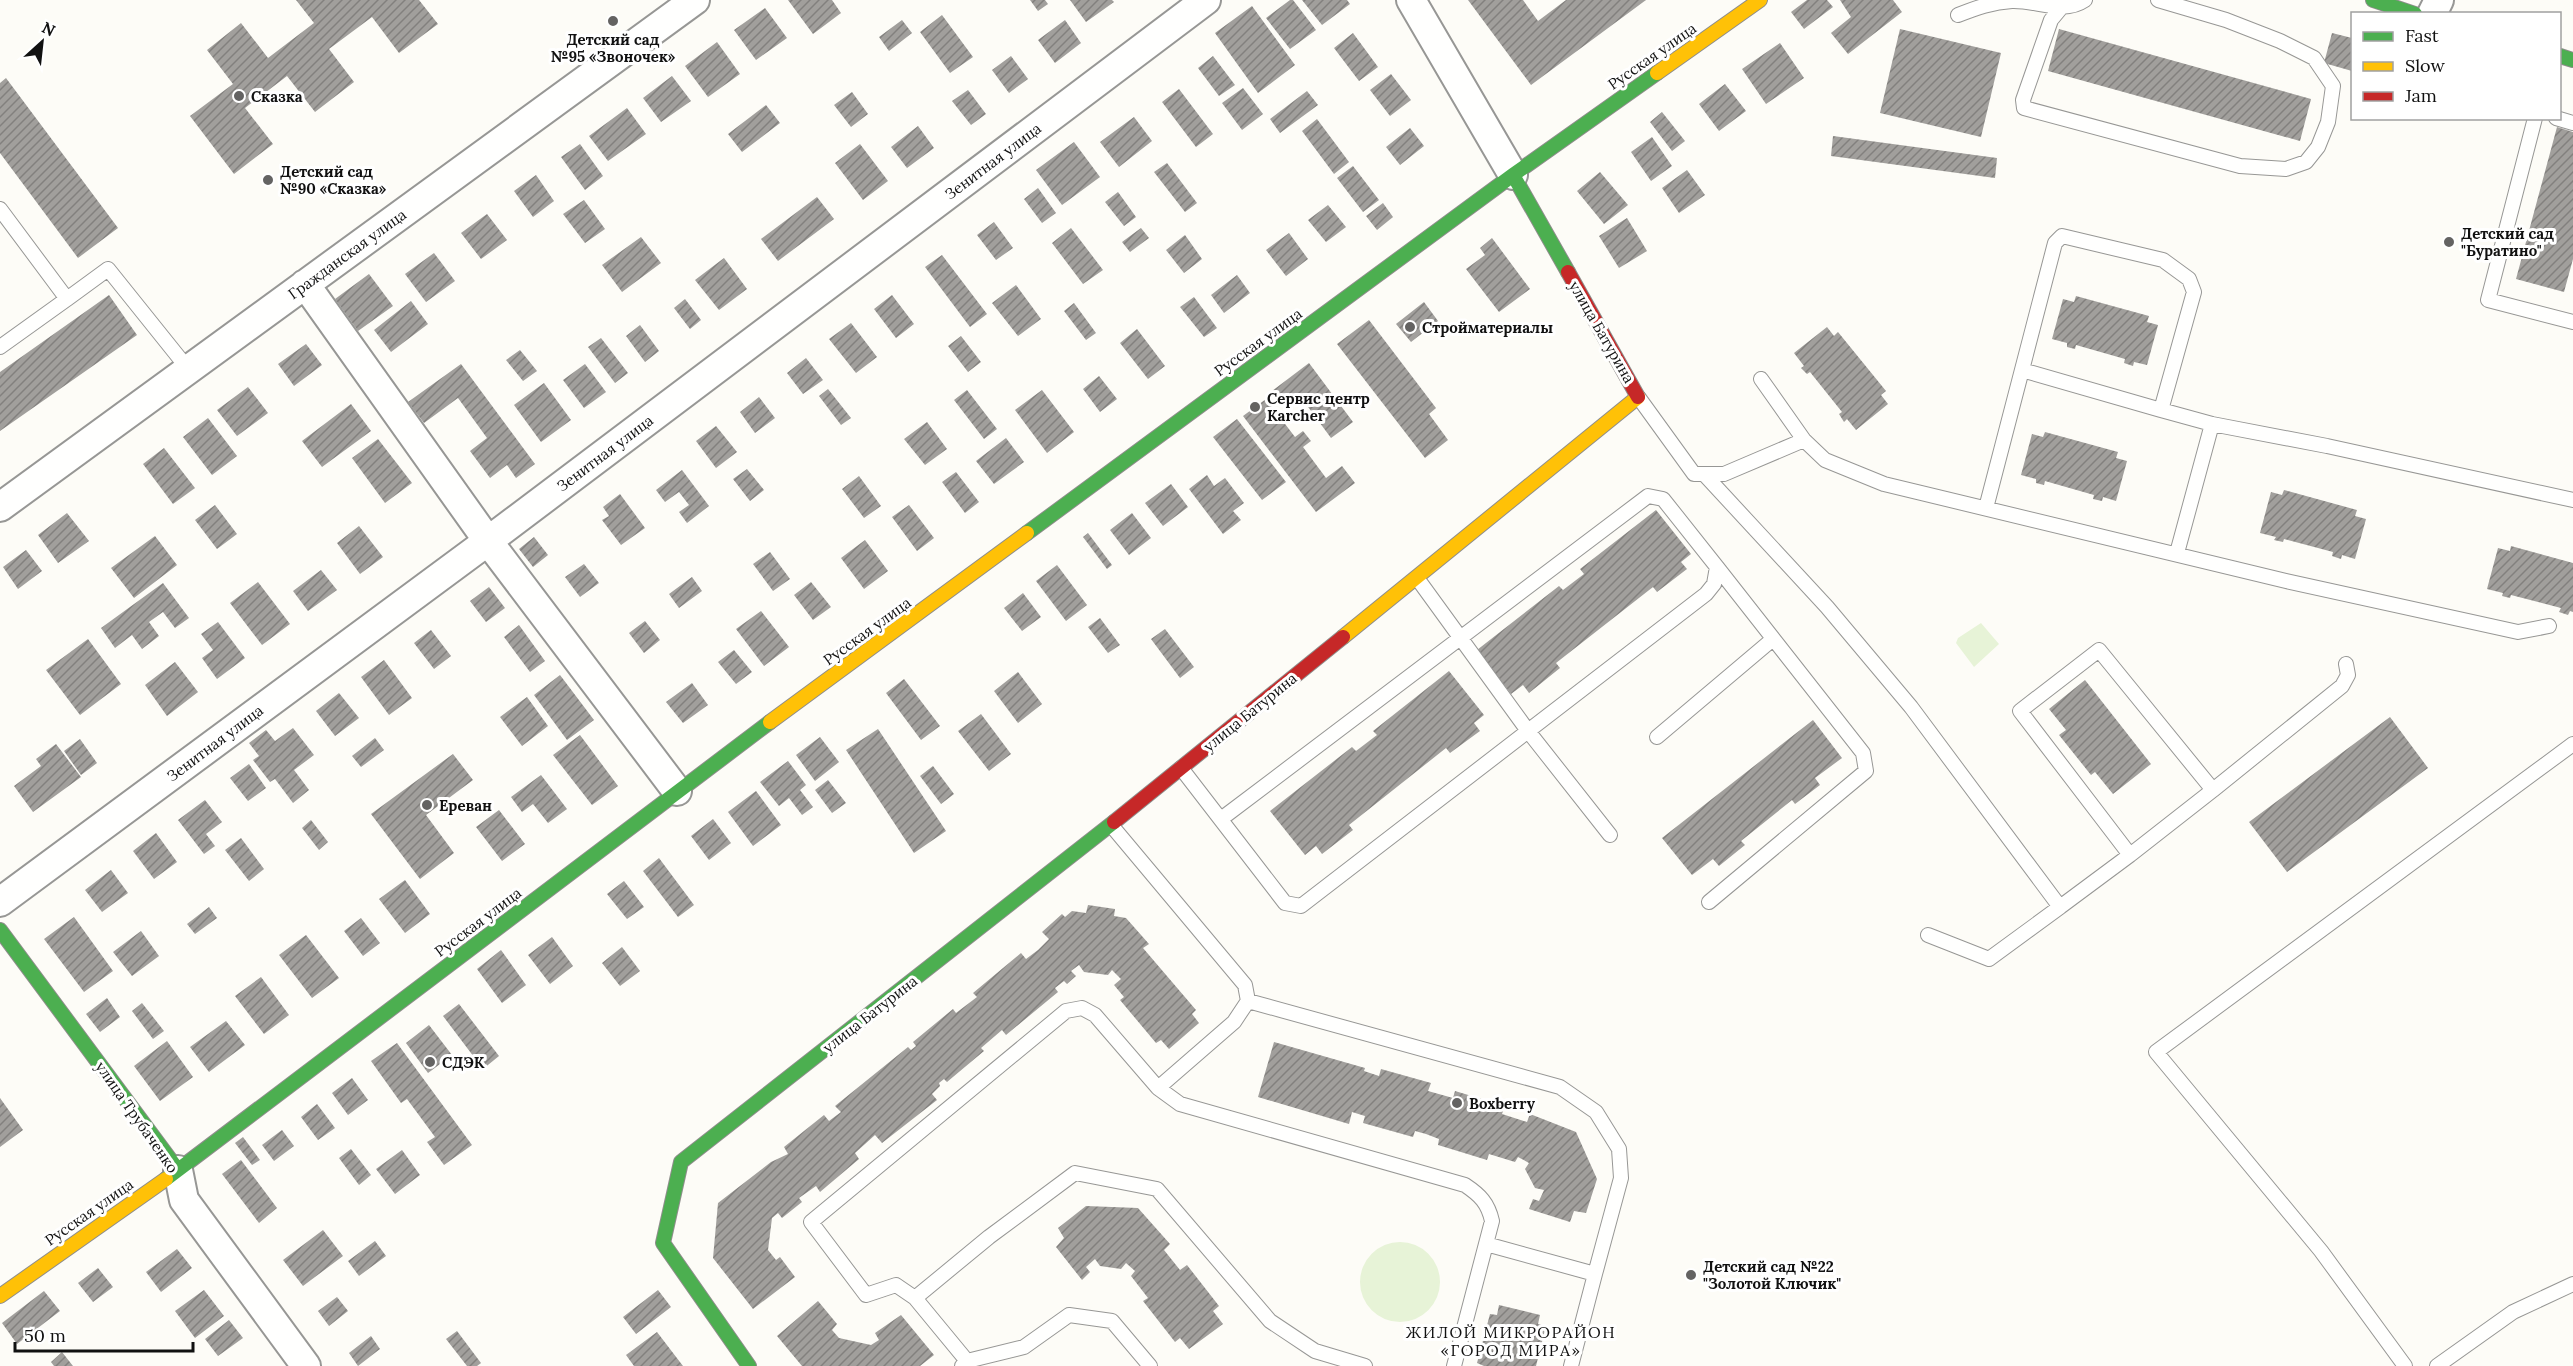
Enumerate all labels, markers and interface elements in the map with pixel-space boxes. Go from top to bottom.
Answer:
north arrow [12,12,72,72]
legend [2351,12,2561,120]
marker: Детский сад №95 «Звоночек» [606,14,620,28]
text: N [39,17,59,40]
street label: Русская улица [1604,18,1700,94]
text: Fast [2405,24,2439,47]
place label: Детский сад №95 «Звоночек» [551,30,676,66]
text: Slow [2405,54,2445,77]
text: Jam [2404,84,2437,107]
place label: Сказка [251,87,303,106]
marker: Сказка [232,89,246,103]
street label: Зенитная улица [941,118,1045,203]
place label: Детский сад №90 «Сказка» [280,162,387,198]
marker: Детский сад №90 «Сказка» [261,173,275,187]
street label: Гражданская улица [284,205,410,303]
place label: Детский сад "Буратино" [2461,224,2554,260]
marker: Детский сад "Буратино" [2442,235,2456,249]
street label: улица Батурина [1565,277,1639,387]
street label: Русская улица [1210,304,1306,380]
place label: Стройматериалы [1422,318,1553,337]
marker: Стройматериалы [1403,320,1417,334]
place label: Сервис центр Karcher [1267,389,1370,425]
marker: Сервис центр Karcher [1248,400,1262,414]
street label: Зенитная улица [553,410,657,495]
street label: Русская улица [819,593,915,669]
street label: улица Батурина [1199,668,1301,756]
street label: Зенитная улица [163,700,267,785]
place label: Ереван [439,796,492,815]
marker: Ереван [420,798,434,812]
street label: Русская улица [431,883,525,961]
street label: улица Батурина [819,971,921,1057]
place label: СДЭК [442,1053,485,1072]
marker: СДЭК [423,1055,437,1069]
street label: улица Трубаченко [91,1058,183,1177]
place label: Boxberry [1469,1094,1536,1113]
marker: Boxberry [1450,1096,1464,1110]
street label: Русская улица [41,1174,137,1250]
place label: Детский сад №22 "Золотой Ключик" [1703,1257,1841,1293]
marker: Детский сад №22 "Золотой Ключик" [1684,1268,1698,1282]
scale bar [15,1315,194,1353]
district label: ЖИЛОЙ МИКРОРАЙОН «ГОРОД МИРА» [1406,1322,1616,1360]
text: 50 m [24,1324,66,1347]

